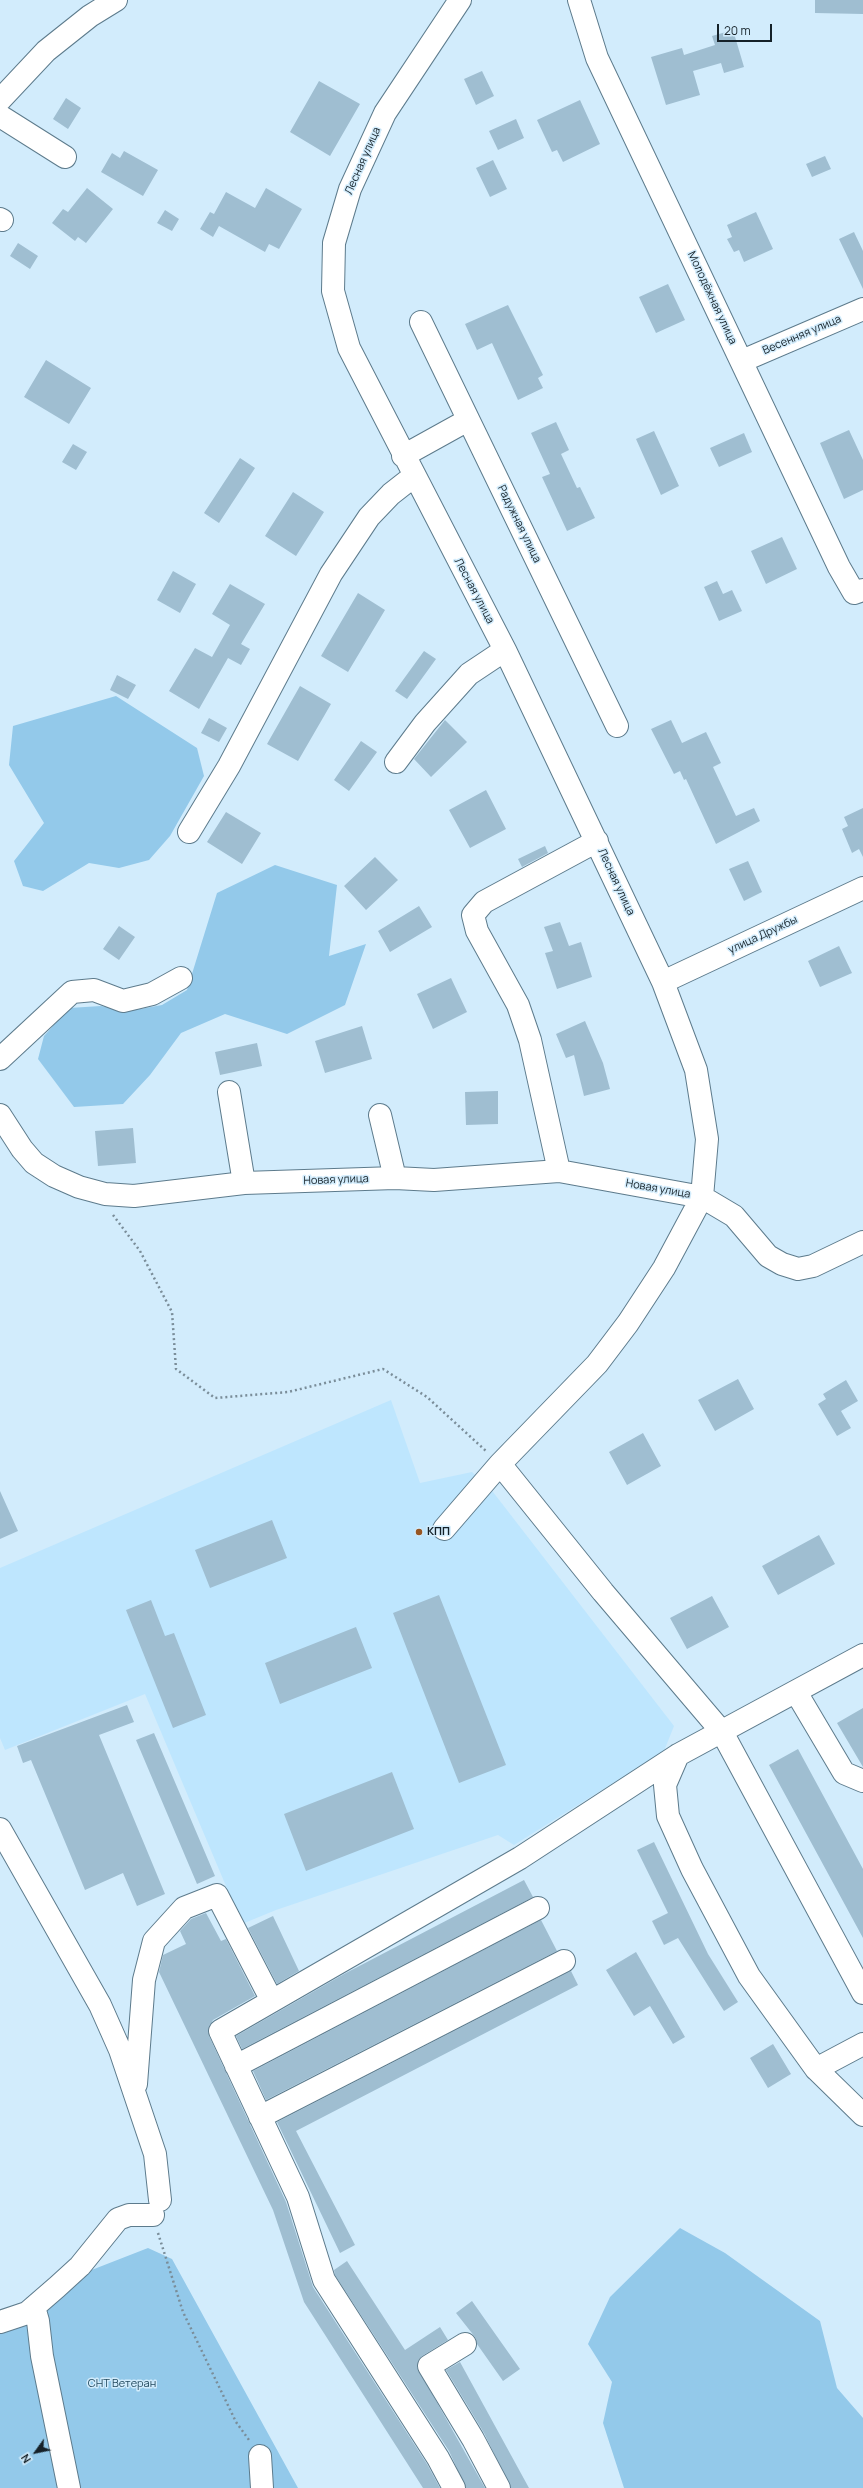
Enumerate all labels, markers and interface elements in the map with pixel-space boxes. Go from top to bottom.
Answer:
scale bar [719,16,774,42]
text: 20 m [724,22,751,39]
street label: Лесная улица [342,125,384,197]
street label: Молодёжная улица [685,249,739,347]
street label: Весенняя улица [761,312,843,358]
street label: Радужная улица [494,483,544,565]
street label: Лесная улица [451,556,497,626]
street label: Лесная улица [595,847,637,917]
street label: улица Дружбы [726,913,800,957]
street label: Новая улица [303,1172,369,1188]
street label: Новая улица [625,1177,691,1201]
place label: КПП [427,1525,450,1539]
marker: КПП [414,1527,424,1537]
park label: СНТ Ветеран [88,2377,156,2391]
north arrow [16,2432,56,2472]
text: N [17,2451,34,2466]

